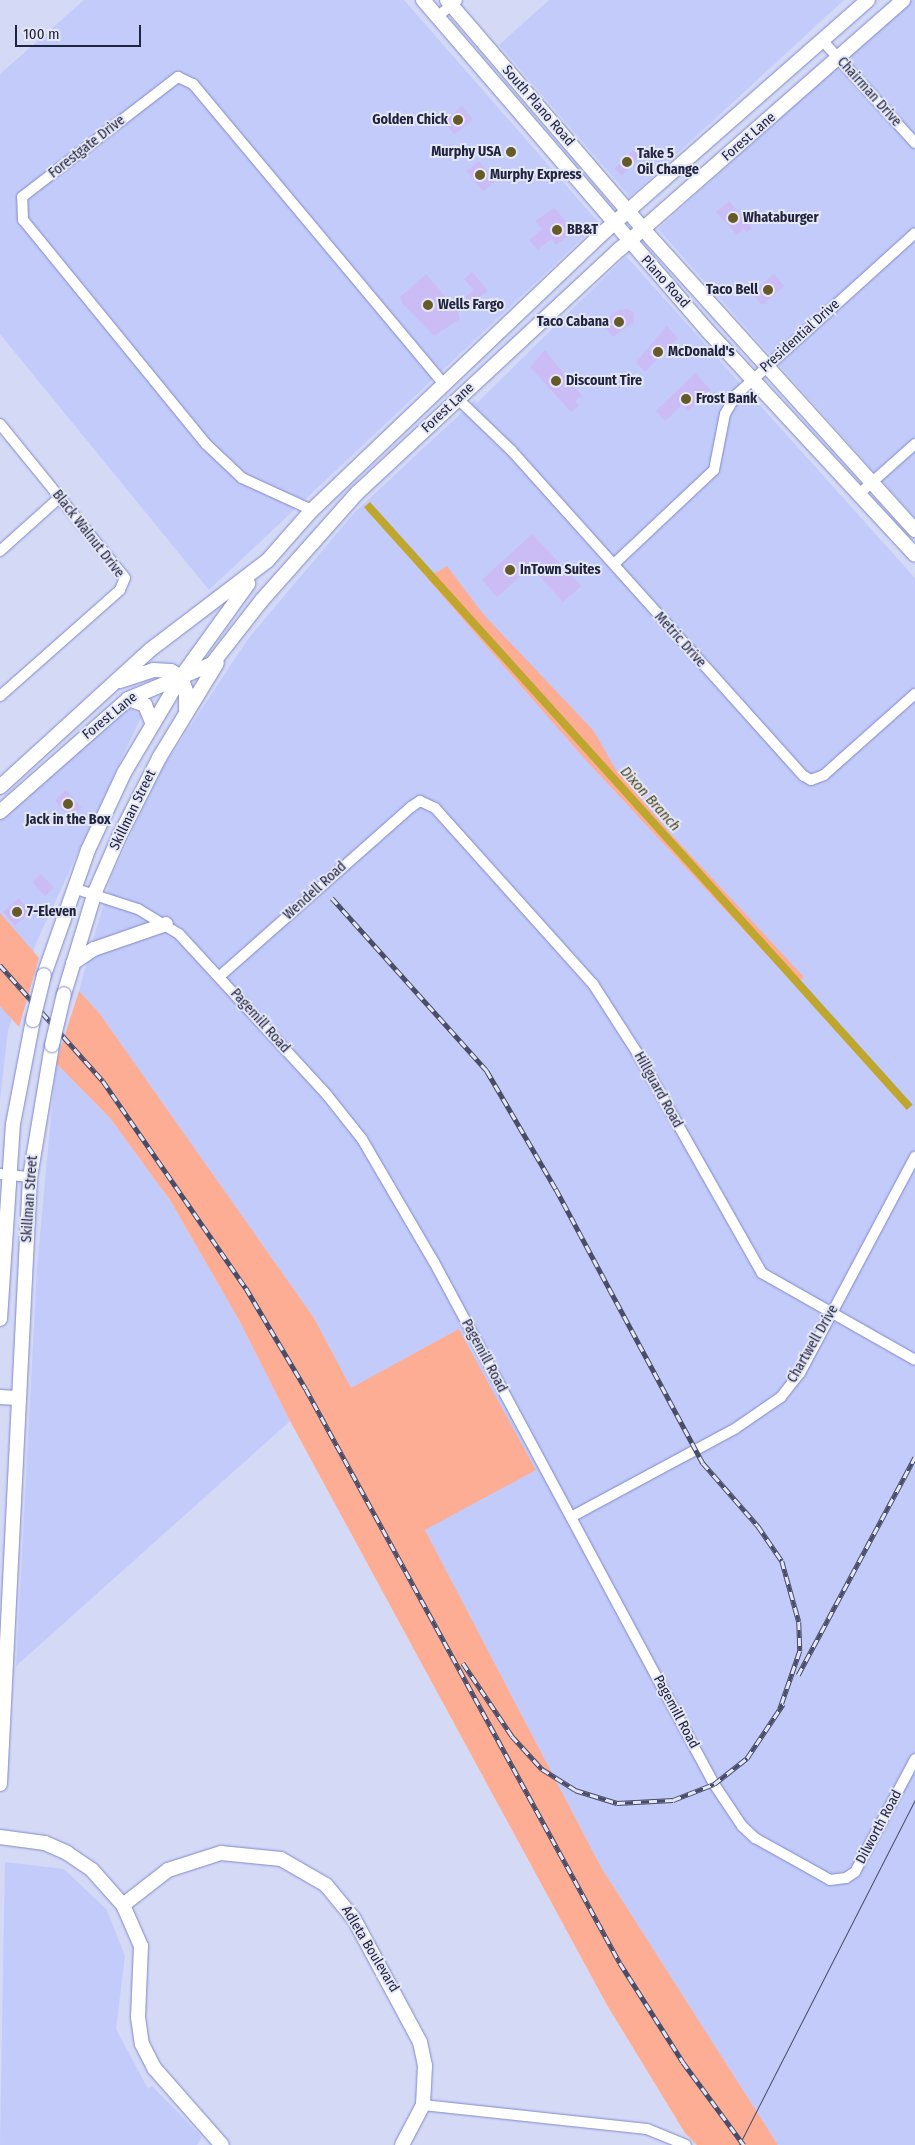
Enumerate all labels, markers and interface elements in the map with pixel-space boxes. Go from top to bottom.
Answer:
scale bar [18,15,144,47]
text: 100 m [23,25,60,43]
street label: Chairman Drive [833,54,905,130]
street label: South Plano Road [498,62,578,150]
street label: Forest Lane [719,109,779,165]
street label: Forestgate Drive [46,112,128,182]
place label: Golden Chick [372,112,448,128]
marker: Golden Chick [452,114,464,126]
place label: Murphy USA [431,144,501,160]
marker: Murphy USA [505,146,517,158]
place label: Take 5 Oil Change [637,146,699,178]
marker: Take 5 Oil Change [621,156,633,168]
place label: Murphy Express [490,167,582,183]
marker: Murphy Express [474,169,486,181]
place label: Whataburger [743,210,819,226]
marker: Whataburger [727,212,739,224]
place label: BB&T [567,222,598,238]
marker: BB&T [551,224,563,236]
street label: Plano Road [637,252,693,312]
place label: Taco Bell [706,282,758,298]
marker: Taco Bell [762,284,774,296]
street label: Presidential Drive [757,296,843,376]
place label: Wells Fargo [438,297,504,313]
marker: Wells Fargo [422,299,434,311]
place label: Taco Cabana [537,314,609,330]
marker: Taco Cabana [613,316,625,328]
place label: McDonald's [668,344,735,360]
marker: McDonald's [652,346,664,358]
place label: Discount Tire [566,373,642,389]
marker: Discount Tire [550,375,562,387]
street label: Forest Lane [418,380,478,436]
place label: Frost Bank [696,391,757,407]
marker: Frost Bank [680,393,692,405]
street label: Black Walnut Drive [49,487,127,581]
place label: InTown Suites [520,562,601,578]
marker: InTown Suites [504,564,516,576]
street label: Metric Drive [651,609,709,671]
street label: Forest Lane [79,689,141,743]
water label: Dixon Branch [616,763,684,835]
street label: Skillman Street [106,767,160,853]
marker: Jack in the Box [62,798,74,810]
place label: Jack in the Box [26,812,110,828]
street label: Wendell Road [280,858,350,924]
place label: 7-Eleven [27,904,76,920]
marker: 7-Eleven [11,906,23,918]
street label: Pagemill Road [227,985,293,1057]
street label: Hillguard Road [630,1049,686,1131]
street label: Skillman Street [19,1155,41,1243]
street label: Chartwell Drive [784,1302,842,1386]
street label: Pagemill Road [458,1316,510,1396]
street label: Pagemill Road [650,1672,702,1752]
street label: Dilworth Road [853,1787,905,1867]
street label: Adleta Boulevard [338,1903,402,1995]

